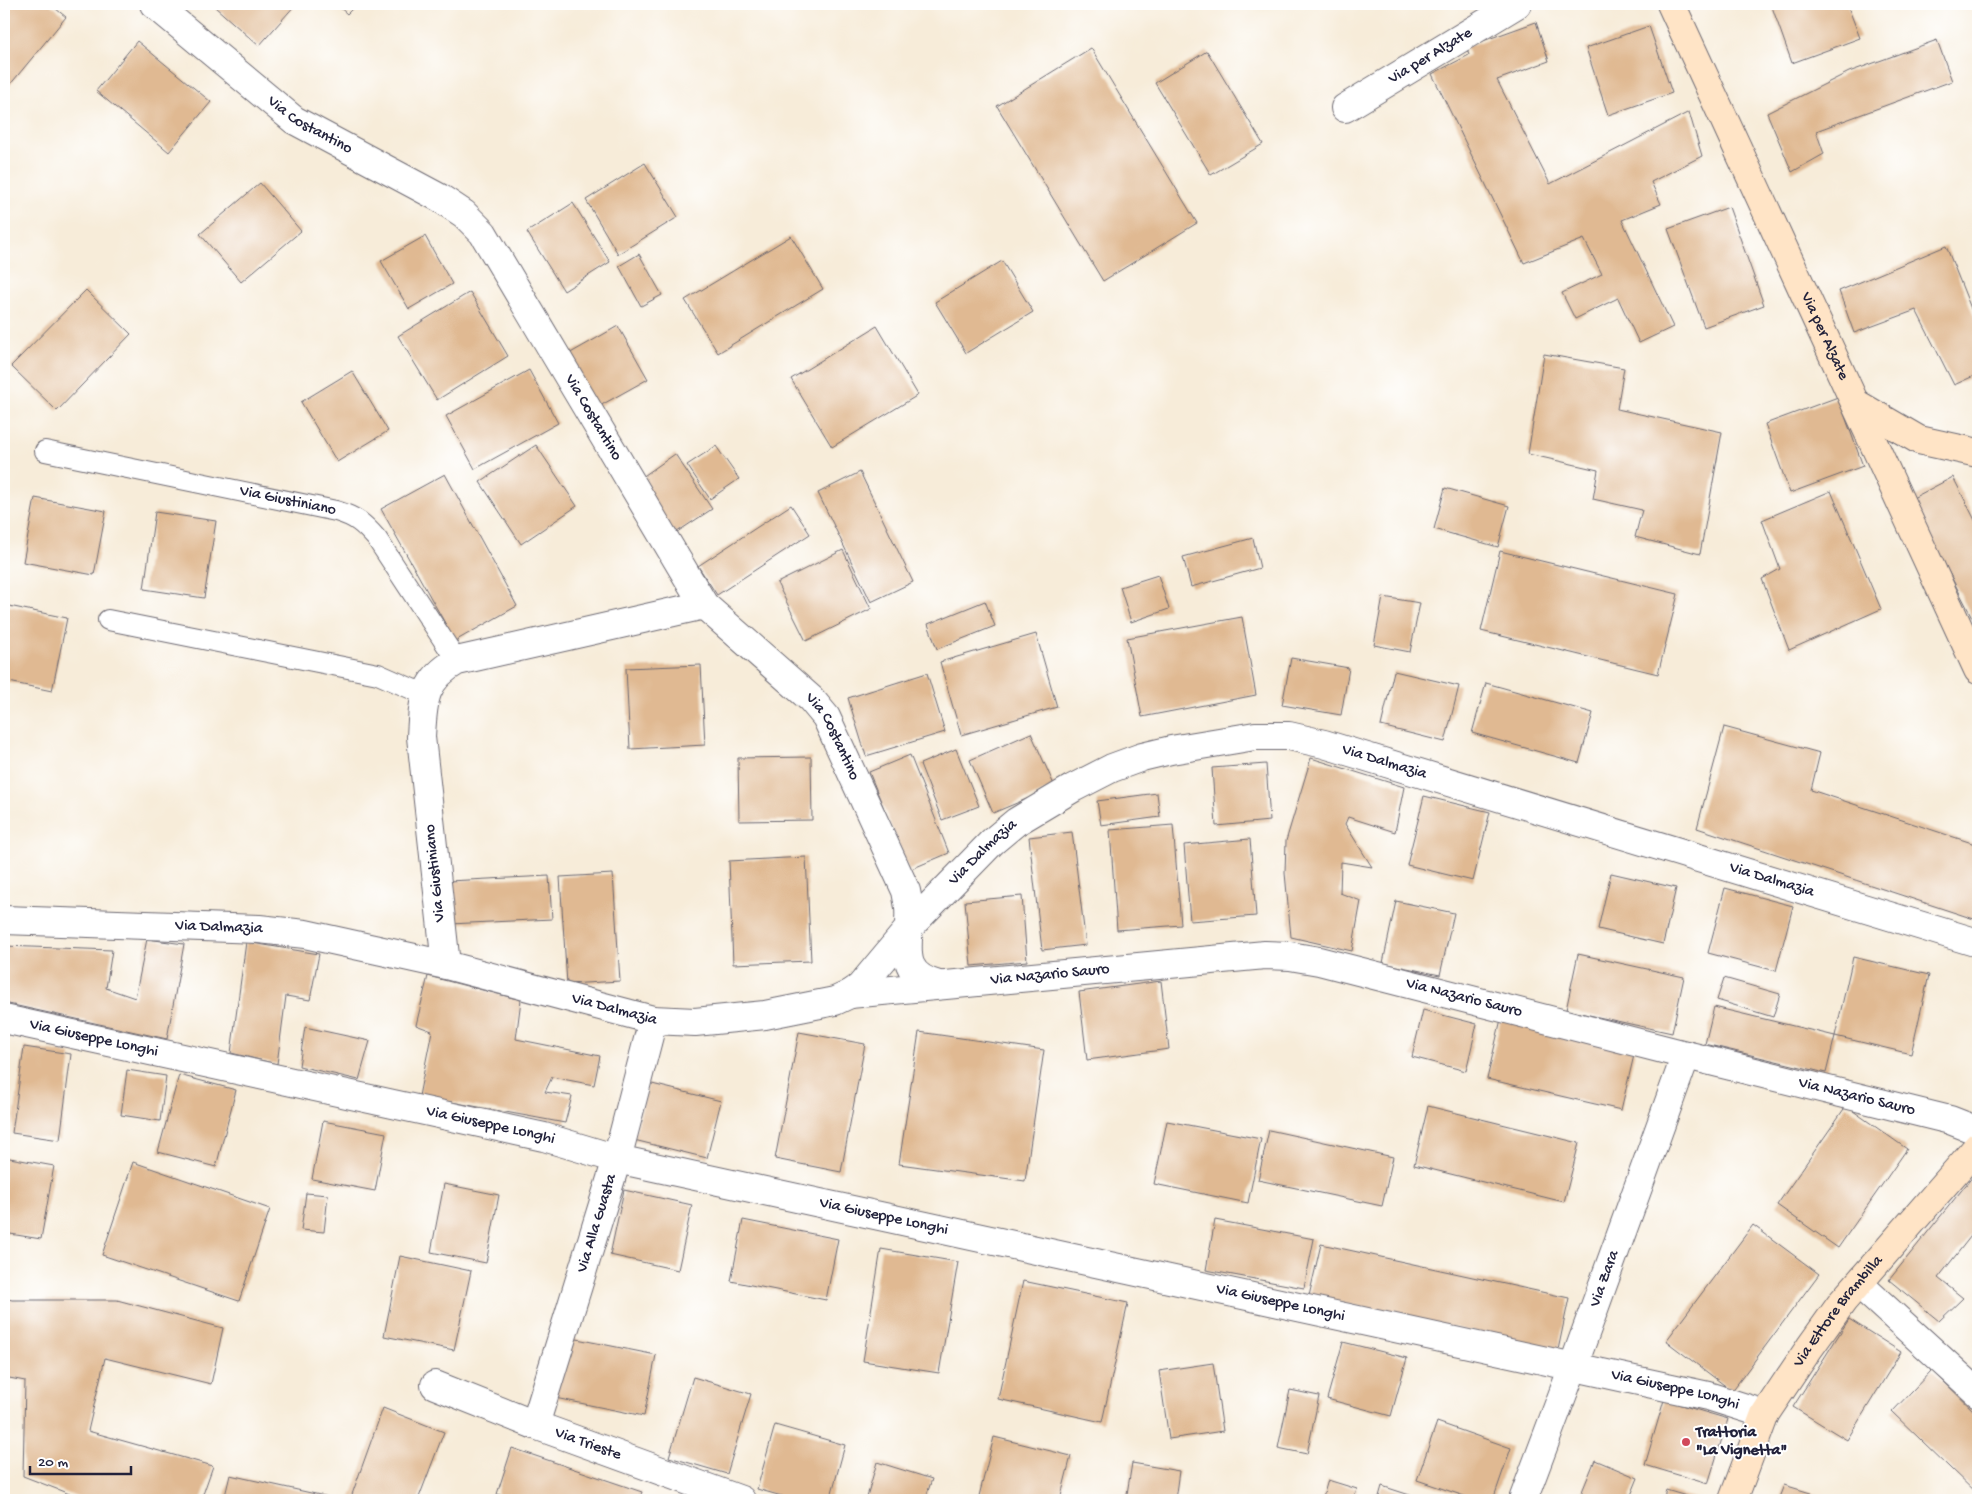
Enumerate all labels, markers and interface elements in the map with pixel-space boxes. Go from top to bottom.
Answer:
street label: Via per Alzate [1384,23,1477,89]
street label: Via Costantino [262,91,355,159]
street label: Via per Alzate [1795,289,1853,384]
street label: Via Costantino [559,370,626,464]
street label: Via Giustiniano [237,482,338,520]
street label: Via Costantino [801,688,863,784]
street label: Via Dalmazia [1339,740,1430,784]
street label: Via Dalmazia [944,815,1022,891]
street label: Via Giustiniano [421,823,451,924]
street label: Via Dalmazia [1726,858,1817,902]
street label: Via Dalmazia [174,917,264,939]
street label: Via Nazario Sauro [989,960,1110,990]
street label: Via Nazario Sauro [1403,974,1524,1022]
street label: Via Dalmazia [569,989,660,1030]
street label: Via Giuseppe Longhi [27,1015,160,1062]
street label: Via Nazario Sauro [1796,1073,1917,1121]
street label: Via Giuseppe Longhi [423,1102,557,1149]
street label: Via Alla Guasta [573,1171,622,1276]
street label: Via Giuseppe Longhi [817,1194,950,1240]
street label: Via Zara [1586,1247,1624,1311]
street label: Via Ettore Brambilla [1789,1251,1888,1372]
street label: Via Giuseppe Longhi [1214,1280,1347,1326]
street label: Via Giuseppe Longhi [1608,1365,1741,1415]
street label: Via Trieste [551,1423,624,1465]
place label: Trattoria "La Vignetta" [1694,1424,1787,1461]
marker: Trattoria "La Vignetta" [1680,1436,1692,1448]
scale bar [30,1444,131,1476]
text: 20 m [38,1454,68,1472]

